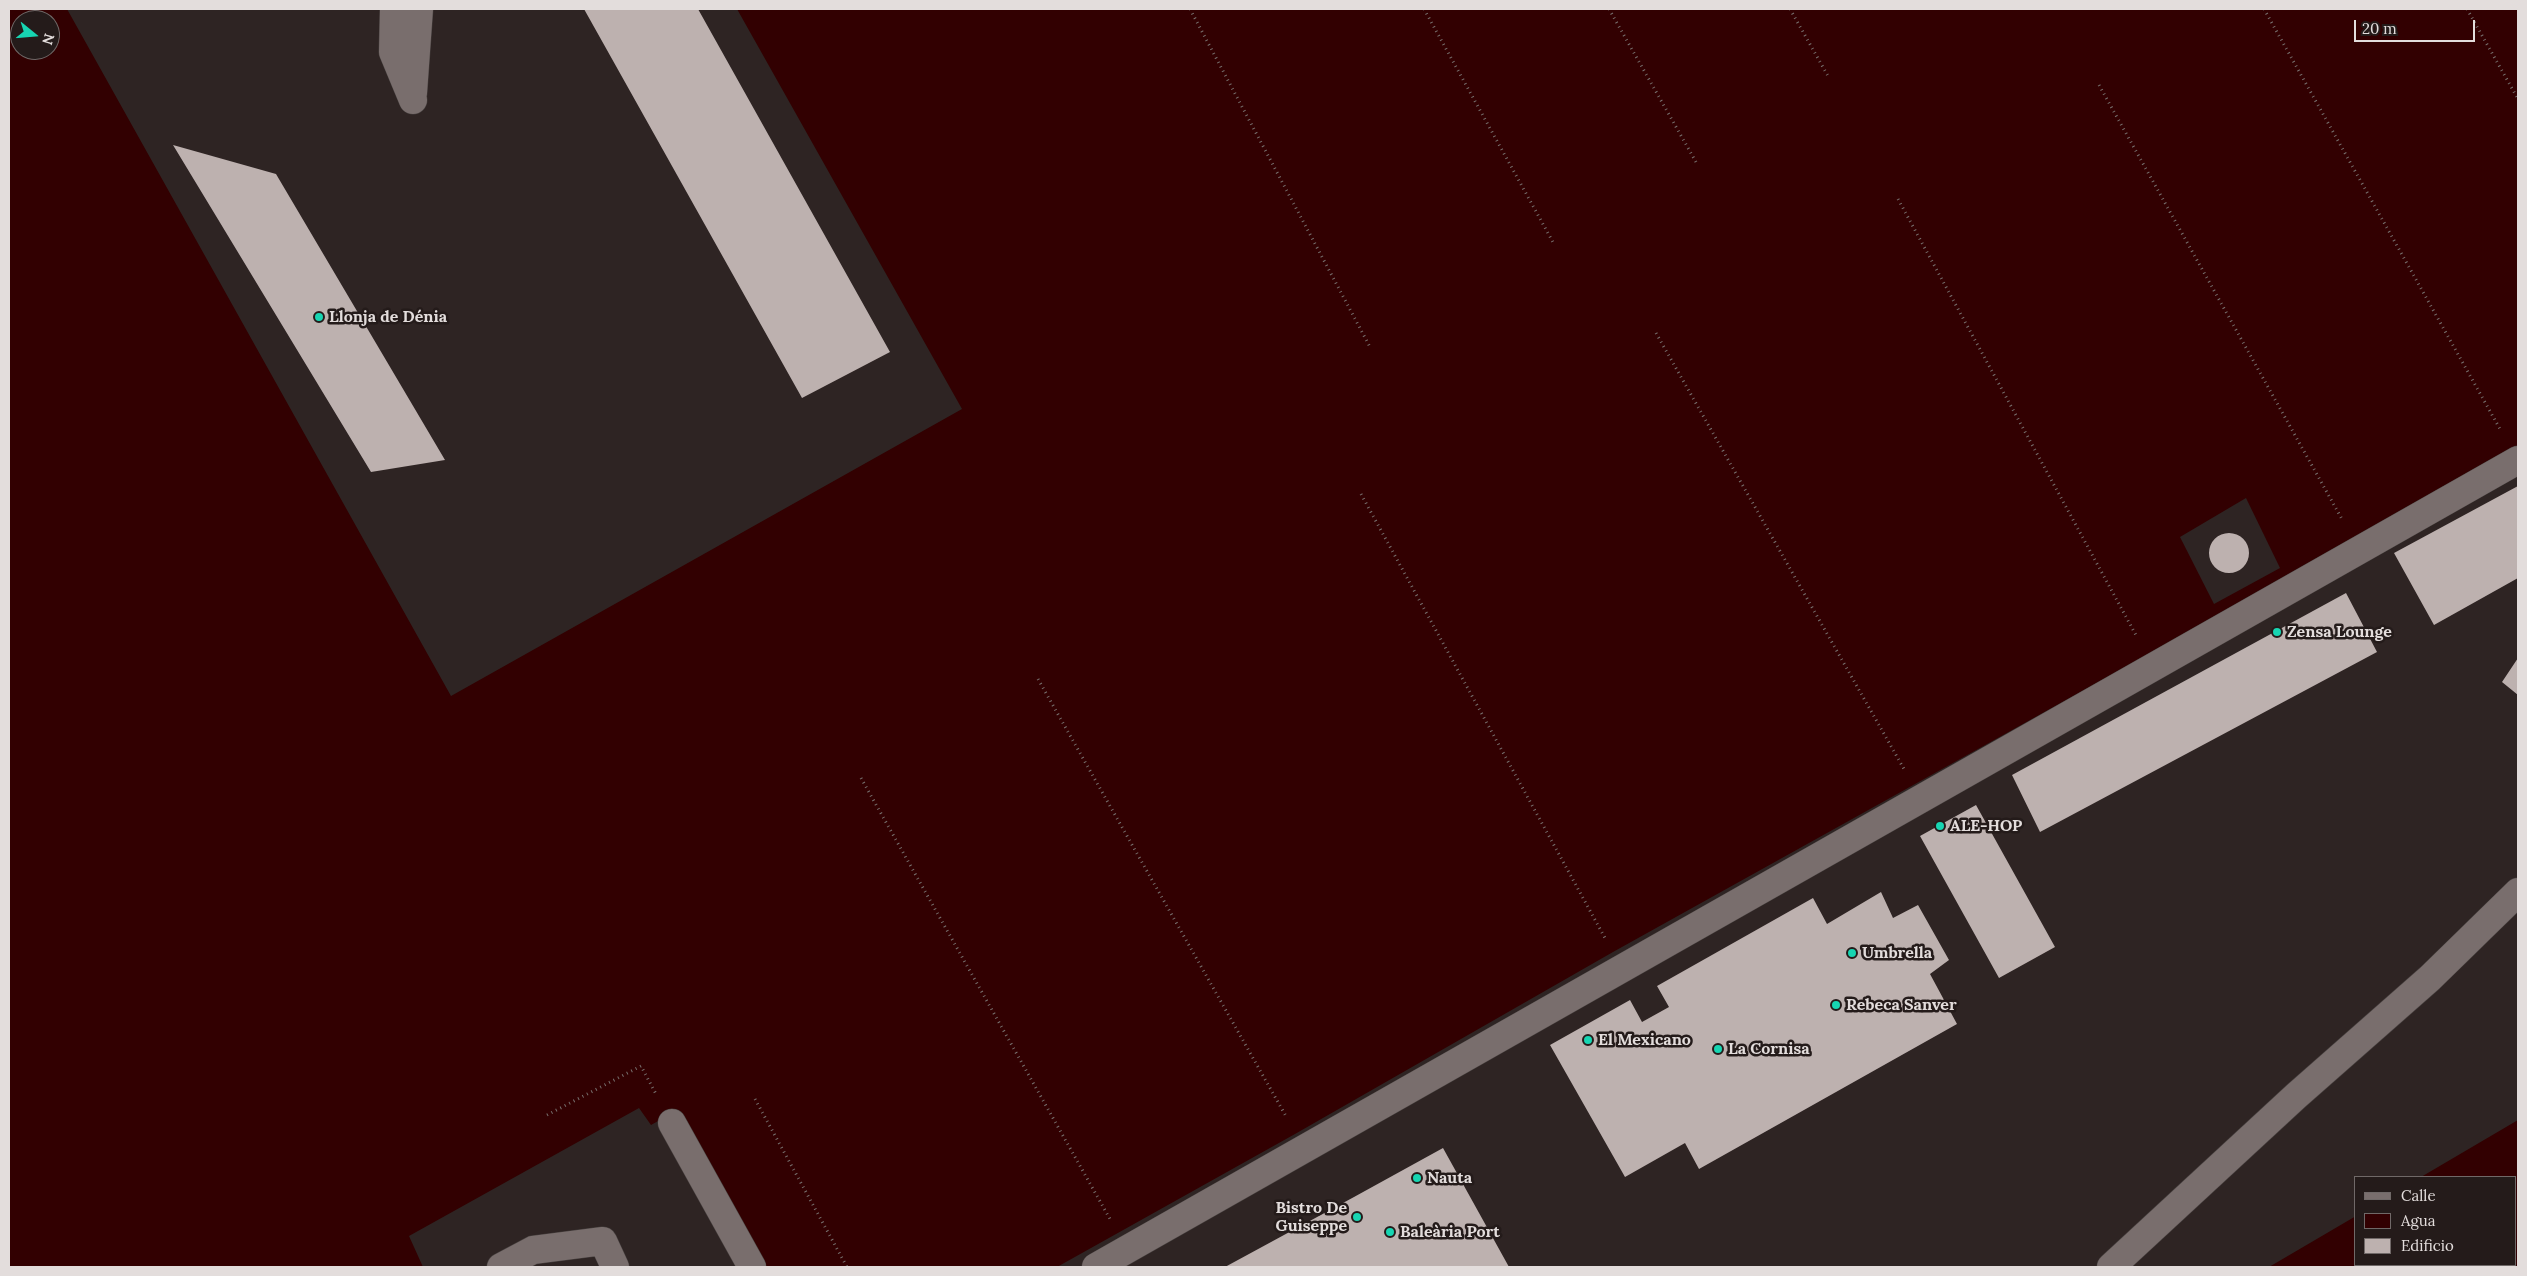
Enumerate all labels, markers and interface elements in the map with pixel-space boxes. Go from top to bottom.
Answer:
north arrow [10,10,60,60]
scale bar [2357,10,2478,42]
text: 20 m [2362,19,2397,38]
text: N [38,31,59,47]
place label: Llonja de Dénia [329,307,447,327]
marker: Llonja de Dénia [313,311,325,323]
place label: Zensa Lounge [2287,622,2392,642]
marker: Zensa Lounge [2271,626,2283,638]
place label: ALE-HOP [1950,816,2022,836]
marker: ALE-HOP [1934,820,1946,832]
place label: Umbrella [1862,943,1932,963]
marker: Umbrella [1846,947,1858,959]
place label: Rebeca Sanver [1846,995,1957,1015]
marker: Rebeca Sanver [1830,999,1842,1011]
place label: El Mexicano [1598,1030,1691,1050]
marker: El Mexicano [1582,1034,1594,1046]
place label: La Cornisa [1728,1039,1810,1059]
marker: La Cornisa [1712,1043,1724,1055]
place label: Nauta [1427,1168,1472,1188]
marker: Nauta [1411,1172,1423,1184]
legend [2354,1176,2517,1266]
text: Calle [2401,1186,2436,1205]
place label: Bistro De Guiseppe [1275,1198,1347,1236]
marker: Bistro De Guiseppe [1351,1211,1363,1223]
text: Agua [2401,1211,2435,1230]
place label: Baleària Port [1400,1222,1500,1242]
marker: Baleària Port [1384,1226,1396,1238]
text: Edificio [2401,1236,2454,1255]

